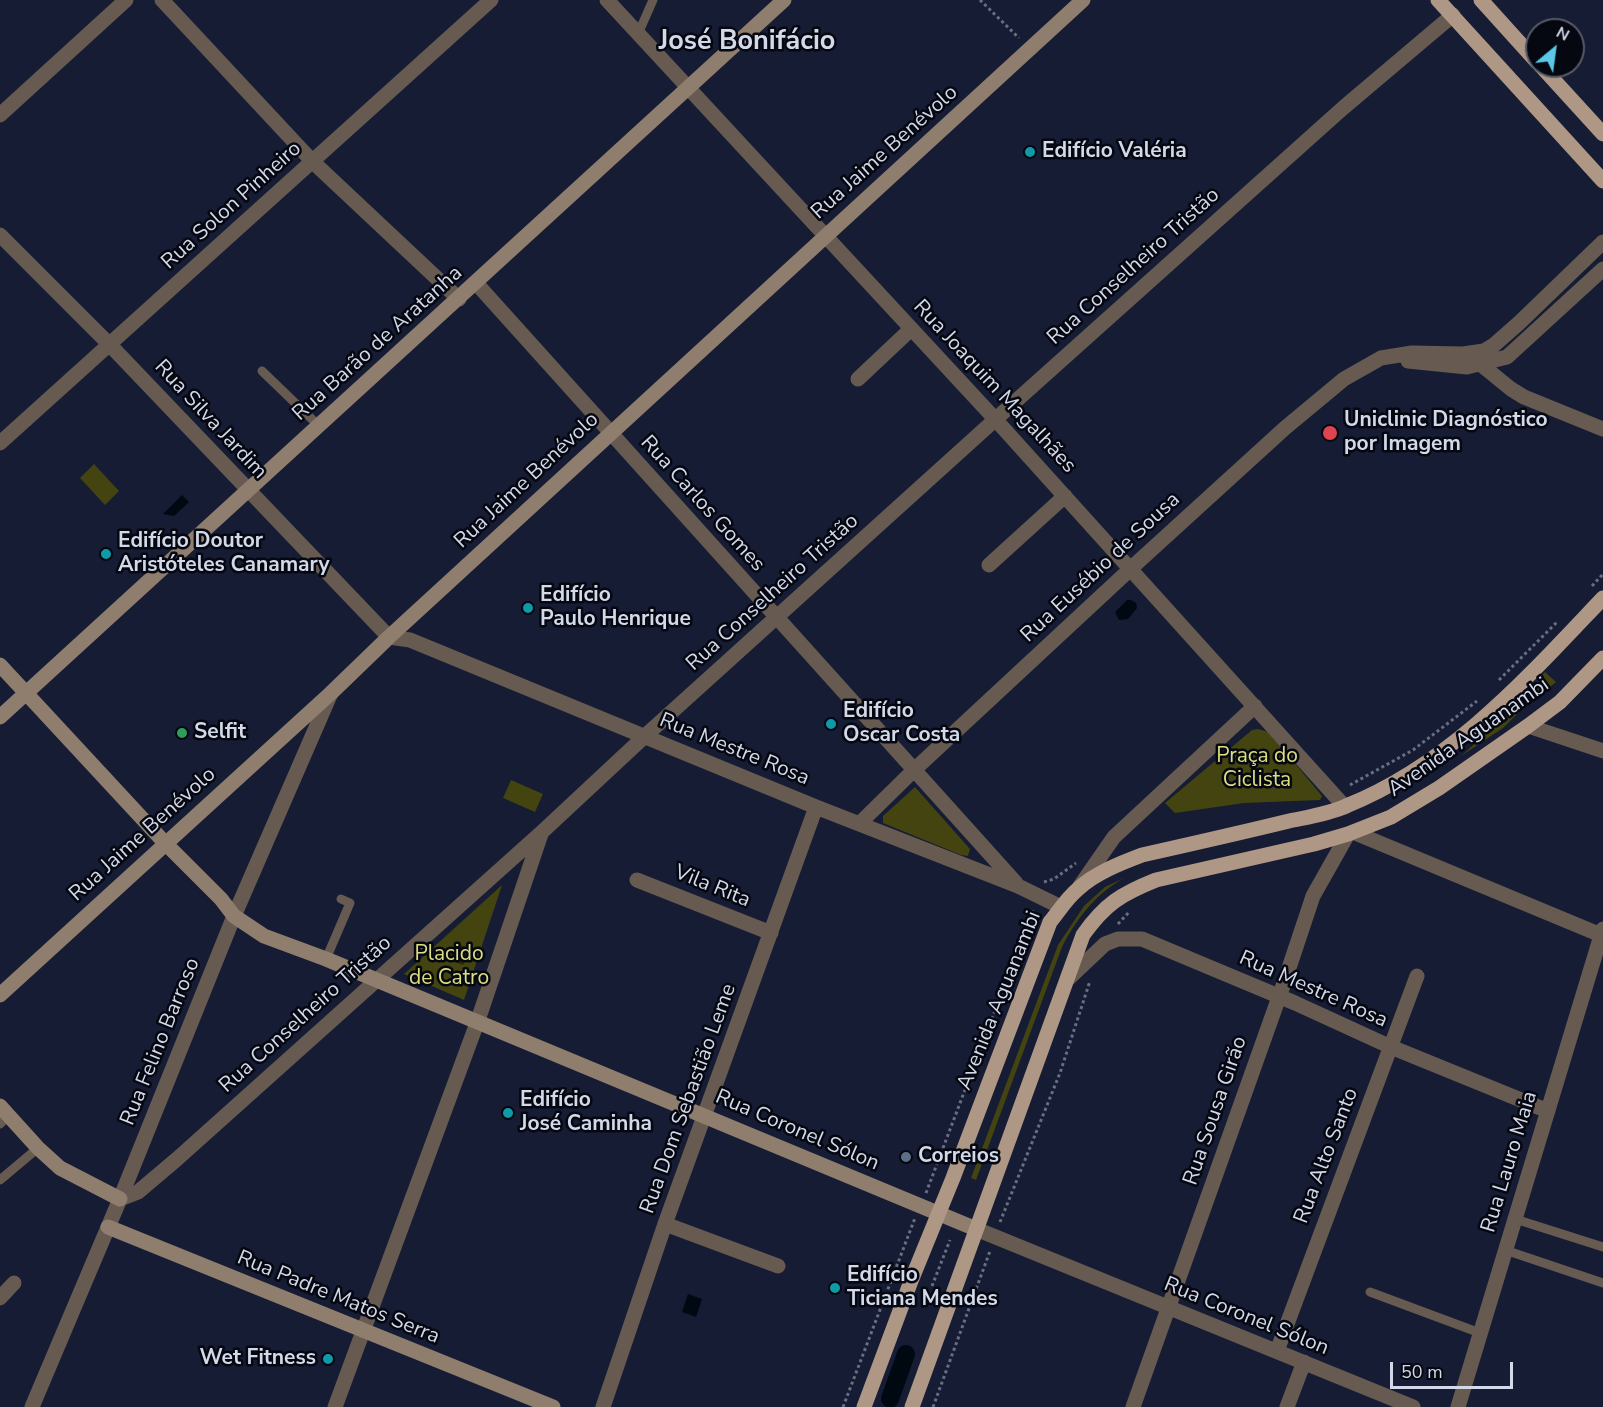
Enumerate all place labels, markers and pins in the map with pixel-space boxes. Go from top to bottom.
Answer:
place label: Edifício Valéria [1042,139,1187,165]
marker: Edifício Valéria [1023,145,1037,159]
place label: Uniclinic Diagnóstico por Imagem [1344,408,1548,458]
marker: Uniclinic Diagnóstico por Imagem [1321,424,1339,442]
place label: Edifício Doutor Aristóteles Canamary [118,529,329,579]
marker: Edifício Doutor Aristóteles Canamary [99,547,113,561]
place label: Edifício Paulo Henrique [540,583,691,633]
marker: Edifício Paulo Henrique [521,601,535,615]
place label: Edifício Oscar Costa [843,699,960,749]
marker: Edifício Oscar Costa [824,717,838,731]
place label: Selfit [194,720,246,746]
marker: Selfit [175,726,189,740]
place label: Edifício José Caminha [520,1088,652,1138]
marker: Edifício José Caminha [501,1106,515,1120]
place label: Correios [918,1144,999,1170]
marker: Correios [899,1150,913,1164]
place label: Edifício Ticiana Mendes [847,1263,998,1313]
marker: Edifício Ticiana Mendes [828,1281,842,1295]
place label: Wet Fitness [199,1346,316,1372]
marker: Wet Fitness [321,1352,335,1366]

